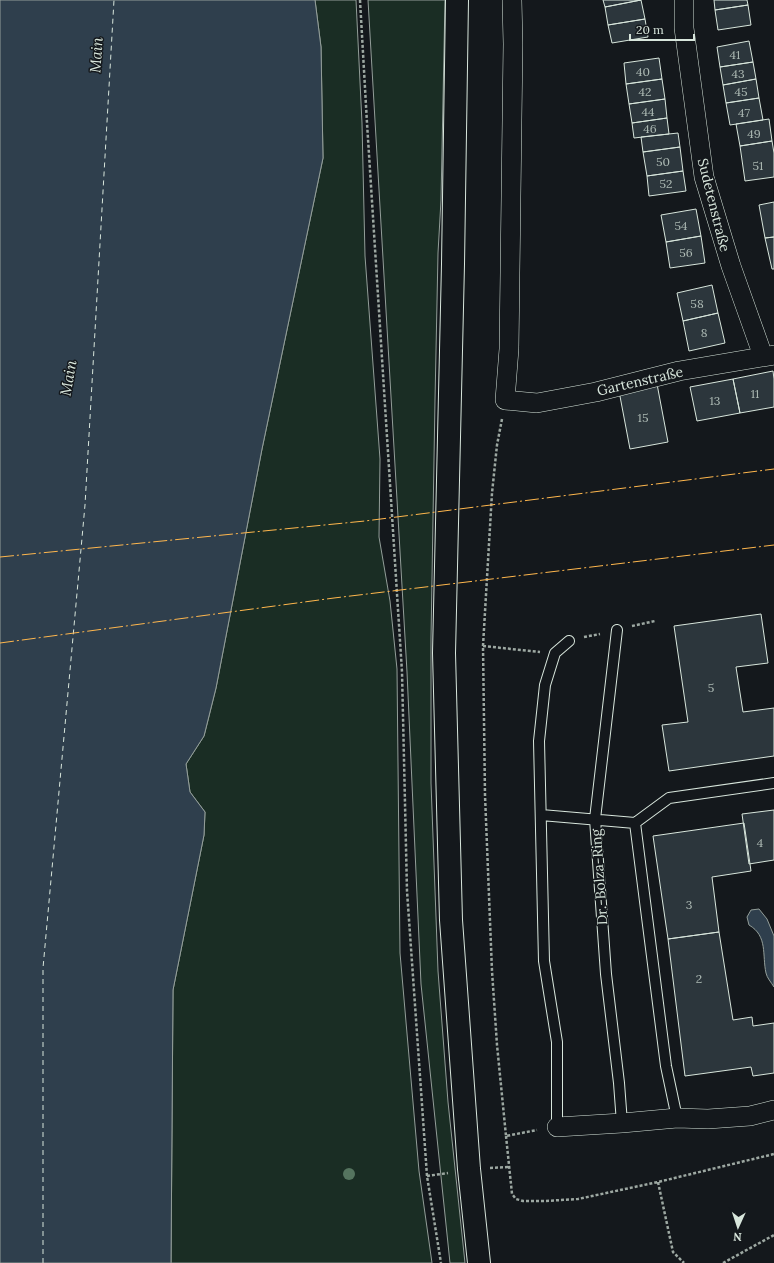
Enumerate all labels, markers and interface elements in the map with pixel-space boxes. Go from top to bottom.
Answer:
scale bar [630,16,694,42]
text: 20 m [636,22,664,37]
water label: Main [85,36,107,74]
house number: 41 [730,47,740,62]
house number: 40 [636,64,650,79]
house number: 43 [731,66,745,81]
house number: 42 [639,84,651,99]
house number: 45 [734,84,748,99]
house number: 44 [641,104,655,119]
house number: 47 [738,105,750,120]
house number: 46 [643,121,657,136]
house number: 49 [747,126,761,141]
house number: 50 [656,154,670,169]
street label: Sudetenstraße [694,156,734,254]
house number: 51 [753,158,763,173]
house number: 52 [660,176,672,191]
house number: 54 [674,218,688,233]
house number: 56 [679,245,693,260]
house number: 58 [690,296,704,311]
house number: 8 [701,325,708,340]
water label: Main [56,358,81,397]
street label: Gartenstraße [595,362,685,400]
house number: 11 [751,386,759,401]
house number: 13 [709,393,721,408]
house number: 15 [638,410,648,425]
house number: 5 [708,680,714,695]
street label: Dr.-Bolza-Ring [587,828,611,926]
house number: 4 [757,835,764,850]
house number: 3 [686,897,693,912]
house number: 2 [696,971,702,986]
north arrow [718,1207,758,1247]
text: N [732,1230,742,1244]

